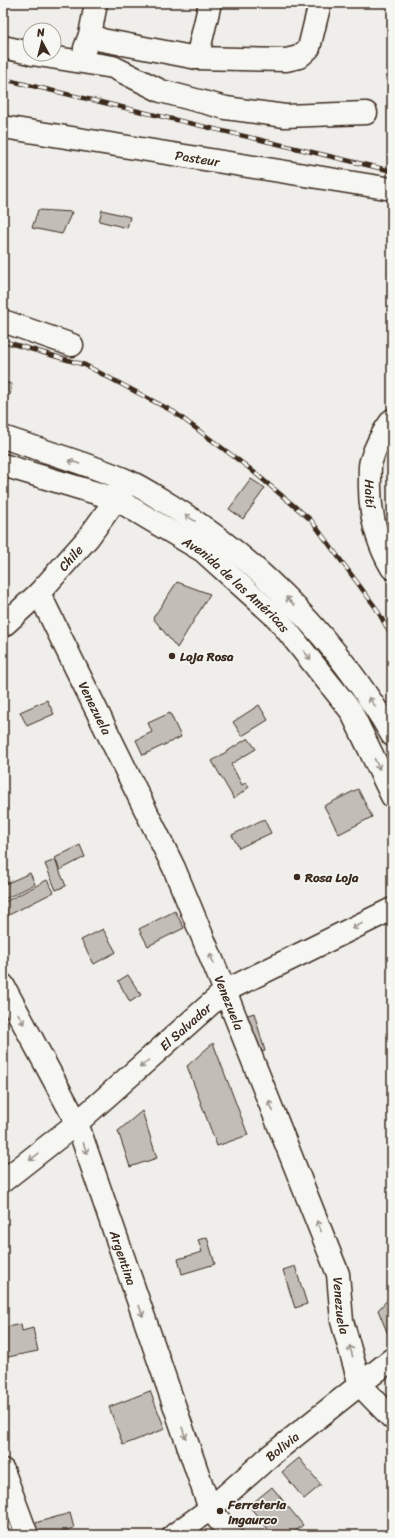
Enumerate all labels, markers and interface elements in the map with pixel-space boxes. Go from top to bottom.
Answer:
north arrow [22,22,62,62]
text: N [35,23,46,43]
street label: Pasteur [173,143,222,173]
one-way arrow [67,458,80,465]
street label: Haití [358,479,383,511]
one-way arrow [185,514,196,522]
street label: Avenida de las Américas [177,529,296,638]
street label: Chile [52,539,89,576]
one-way arrow [285,596,295,606]
place label: Loja Rosa [180,645,234,668]
one-way arrow [302,650,311,661]
marker: Loja Rosa [167,651,177,661]
street label: Venezuela [72,677,119,739]
one-way arrow [367,697,376,708]
one-way arrow [374,757,381,769]
place label: Rosa Loja [304,866,359,889]
marker: Rosa Loja [292,872,302,882]
one-way arrow [351,923,363,930]
one-way arrow [208,953,215,965]
street label: Venezuela [208,972,251,1034]
street label: El Salvador [154,996,217,1056]
one-way arrow [18,1013,26,1025]
one-way arrow [138,1059,149,1068]
one-way arrow [267,1100,274,1112]
one-way arrow [82,1142,90,1154]
one-way arrow [28,1152,39,1161]
one-way arrow [315,1221,322,1233]
street label: Argentina [103,1226,144,1289]
street label: Venezuela [327,1276,357,1337]
one-way arrow [138,1304,146,1316]
one-way arrow [347,1345,354,1358]
street label: Bolivia [260,1425,305,1467]
one-way arrow [181,1427,188,1440]
place label: Ferreteria ingaurco [227,1493,287,1531]
marker: Ferreteria ingaurco [215,1506,225,1516]

